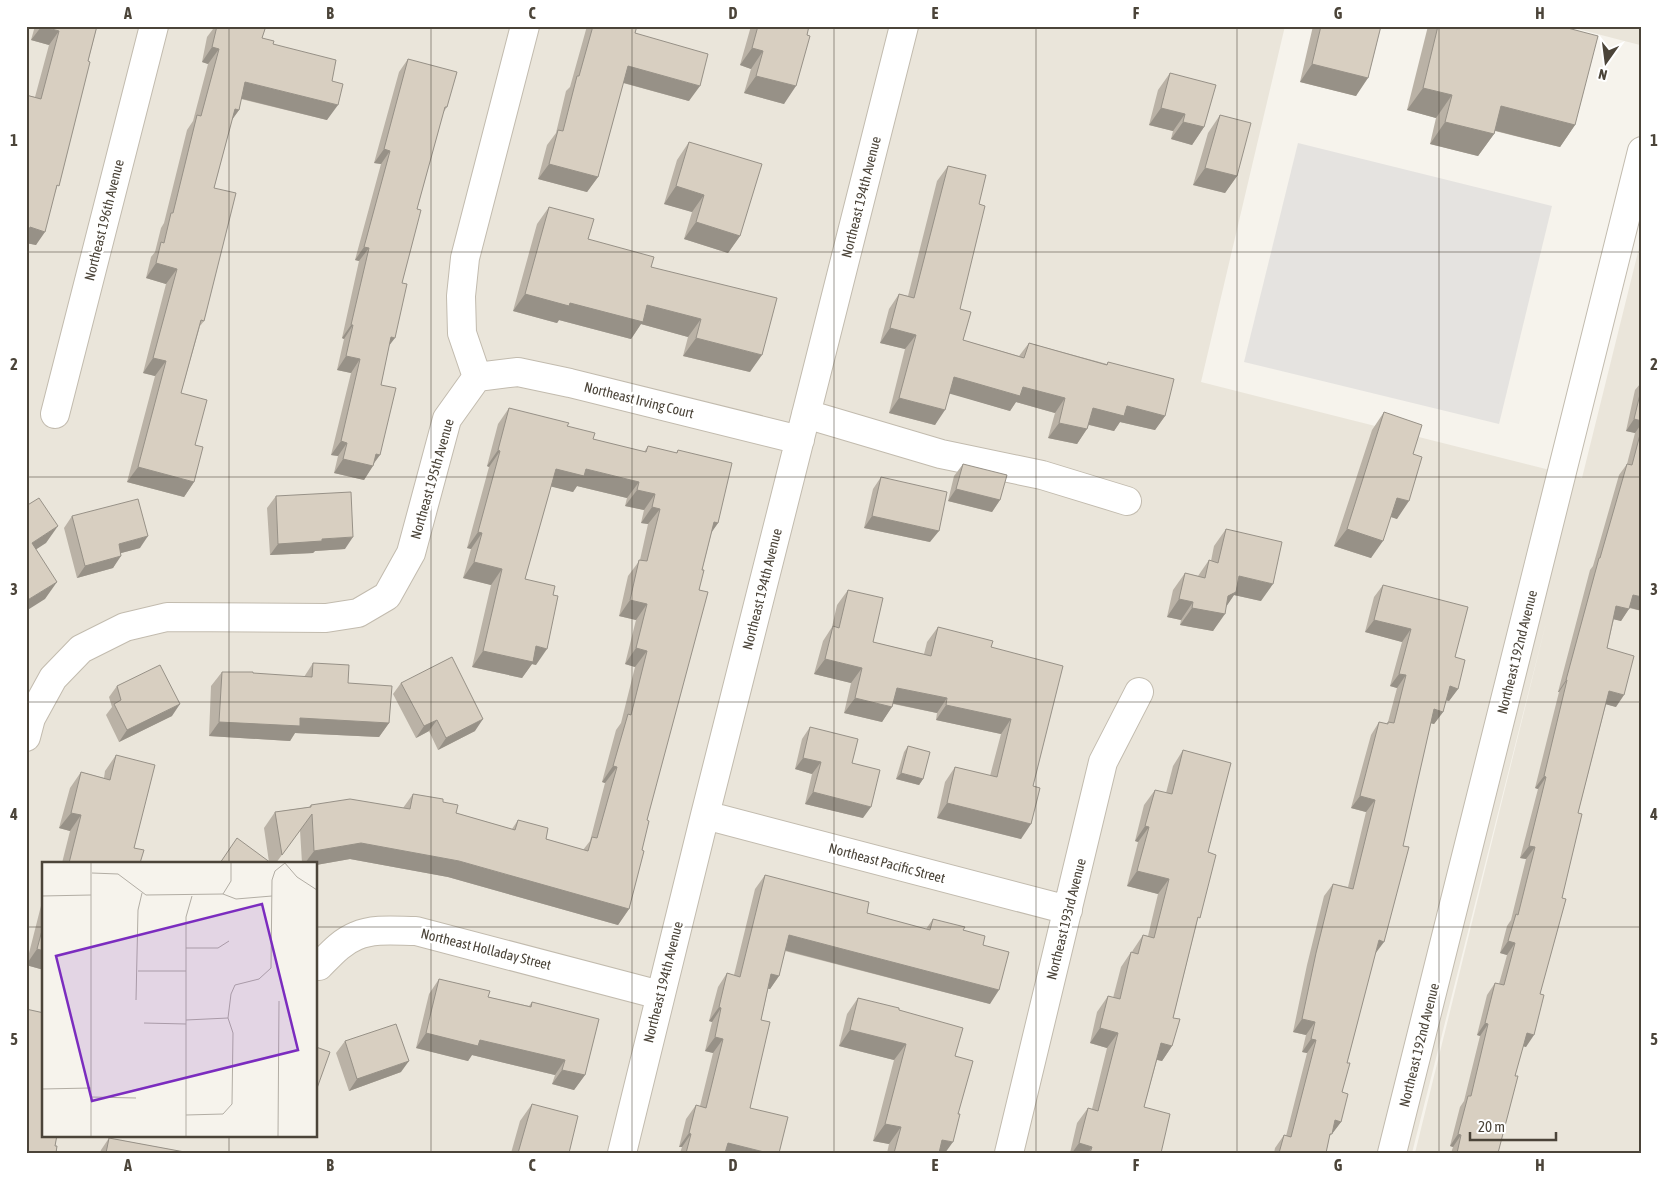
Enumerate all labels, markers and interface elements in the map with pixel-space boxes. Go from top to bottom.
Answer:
text: A [123,4,132,22]
text: B [326,4,334,22]
text: C [528,4,536,22]
text: D [729,4,738,22]
text: E [932,4,939,22]
text: F [1133,4,1140,22]
text: G [1334,4,1343,22]
text: H [1535,4,1545,22]
north arrow [1580,38,1630,88]
text: N [1597,66,1609,83]
text: 1 [10,131,18,149]
text: 1 [1650,131,1658,149]
street label: Northeast 194th Avenue [838,135,884,259]
street label: Northeast 196th Avenue [81,158,127,282]
text: 2 [10,355,18,373]
text: 2 [1650,355,1658,373]
street label: Northeast Irving Court [582,379,696,421]
street label: Northeast 195th Avenue [407,417,457,541]
street label: Northeast 194th Avenue [739,527,785,651]
text: 3 [10,580,18,598]
text: 3 [1650,580,1658,598]
street label: Northeast 192nd Avenue [1494,588,1540,716]
text: 4 [9,805,18,823]
text: 4 [1649,805,1658,823]
street label: Northeast Pacific Street [827,840,947,886]
street label: Northeast 193rd Avenue [1043,857,1089,981]
inset map [42,862,318,1136]
street label: Northeast 194th Avenue [640,920,686,1044]
street label: Northeast Holladay Street [419,925,553,973]
street label: Northeast 192nd Avenue [1396,981,1442,1109]
text: 5 [10,1030,18,1048]
text: 5 [1650,1030,1658,1048]
scale bar [1470,1109,1557,1141]
text: 20 m [1478,1118,1505,1135]
text: A [123,1156,132,1174]
text: B [326,1156,334,1174]
text: C [528,1156,536,1174]
text: D [729,1156,738,1174]
text: E [932,1156,939,1174]
text: F [1133,1156,1140,1174]
text: G [1334,1156,1343,1174]
text: H [1535,1156,1545,1174]

